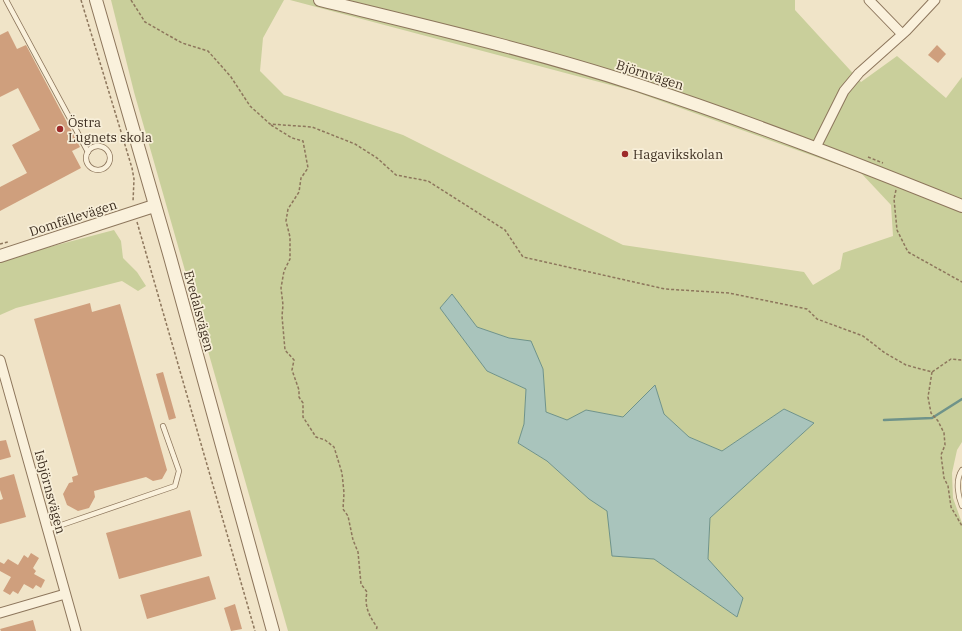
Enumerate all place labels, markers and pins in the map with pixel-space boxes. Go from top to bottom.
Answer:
place label: Östra Lugnets skola [68,114,152,146]
marker: Östra Lugnets skola [55,124,65,134]
place label: Hagavikskolan [633,146,723,163]
marker: Hagavikskolan [620,149,630,159]

